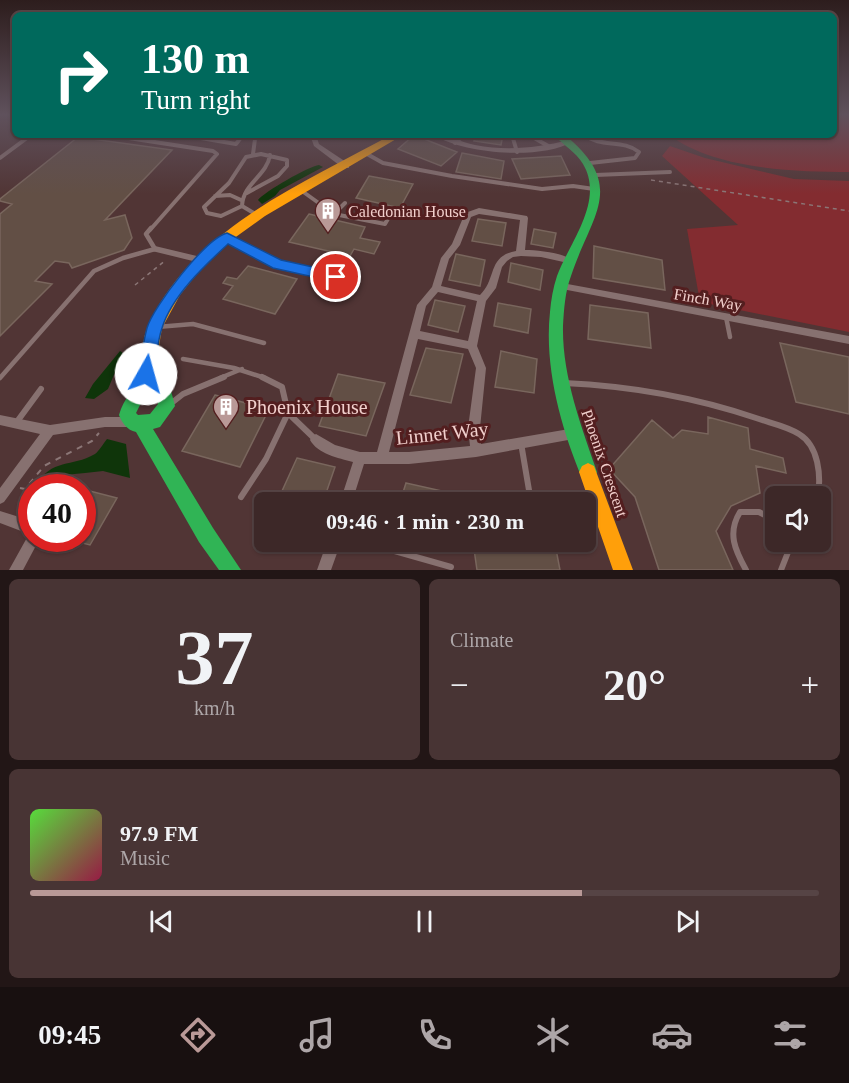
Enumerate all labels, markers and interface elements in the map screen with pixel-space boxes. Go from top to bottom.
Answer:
icon: right [42,36,120,114]
text: 130 m [141,36,250,82]
text: Turn right [141,85,250,115]
building icon: Caledonian House [313,196,343,234]
place label: Caledonian House [348,203,466,220]
pin [310,251,361,302]
icon: arrive [319,260,352,293]
street label: Finch Way [672,285,743,315]
position arrow [114,342,178,406]
building icon: Phoenix House [211,392,241,430]
place label: Phoenix House [246,396,368,418]
street label: Phoenix Crescent [578,407,631,520]
street label: Linnet Way [395,417,489,450]
speed limit sign: 40 [18,474,96,552]
map controls [765,486,831,552]
button: sound [765,486,831,552]
text: 09:46 · 1 min · 230 m [326,509,524,534]
text: 37 [176,614,254,701]
text: Climate [450,629,513,651]
text: 20° [603,660,666,710]
text: − [450,667,469,703]
text: + [800,667,819,703]
text: km/h [194,697,235,719]
text: 97.9 FM [120,821,198,846]
text: Music [120,847,170,869]
icon: previous [145,905,178,938]
icon: pause [408,905,441,938]
icon: next [671,905,704,938]
icon: directions [177,1014,219,1056]
icon: music [296,1014,338,1056]
icon: phone [414,1014,456,1056]
icon: climate [532,1014,574,1056]
icon: car [651,1014,693,1056]
icon: filters [769,1014,811,1056]
text: 09:45 [38,1020,101,1050]

